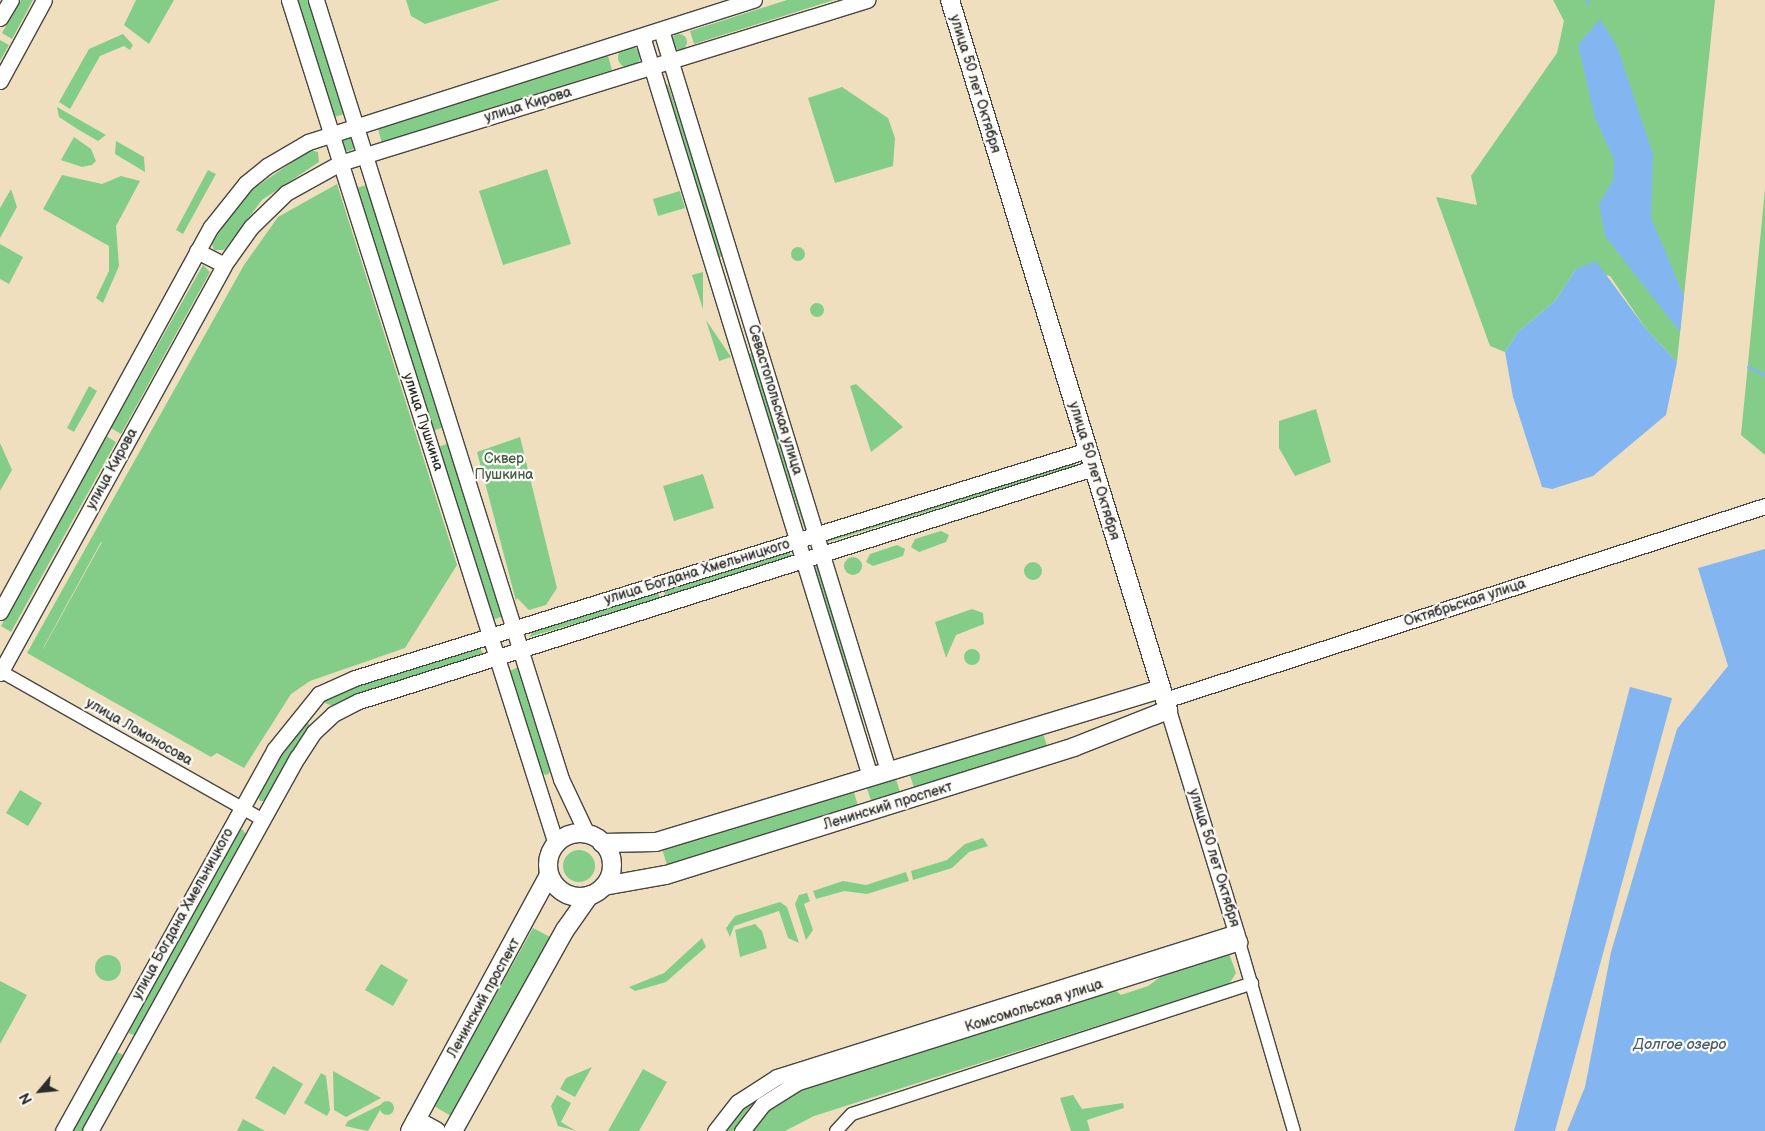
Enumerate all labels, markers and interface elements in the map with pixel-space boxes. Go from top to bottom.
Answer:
street label: улица 50 лет Октября [946,13,1004,155]
street label: улица Кирова [482,84,574,126]
street label: Севастопольская улица [744,323,806,477]
street label: улица Пушкина [399,371,447,473]
street label: улица 50 лет Октября [1065,400,1123,542]
street label: улица Кирова [83,425,141,513]
park label: Сквер Пушкина [474,451,534,484]
street label: улица Богдана Хмельницкого [602,536,792,608]
street label: Октябрьская улица [1402,575,1528,631]
street label: улица Ломоносова [83,695,195,769]
street label: Ленинский проспект [821,778,955,834]
street label: улица 50 лет Октября [1185,787,1243,929]
street label: улица Богдана Хмельницкого [129,825,237,1003]
street label: Ленинский проспект [444,935,524,1061]
street label: Комсомольская улица [963,976,1105,1036]
water label: Долгое озеро [1634,1036,1726,1054]
north arrow [15,1066,65,1116]
text: N [16,1090,36,1107]

